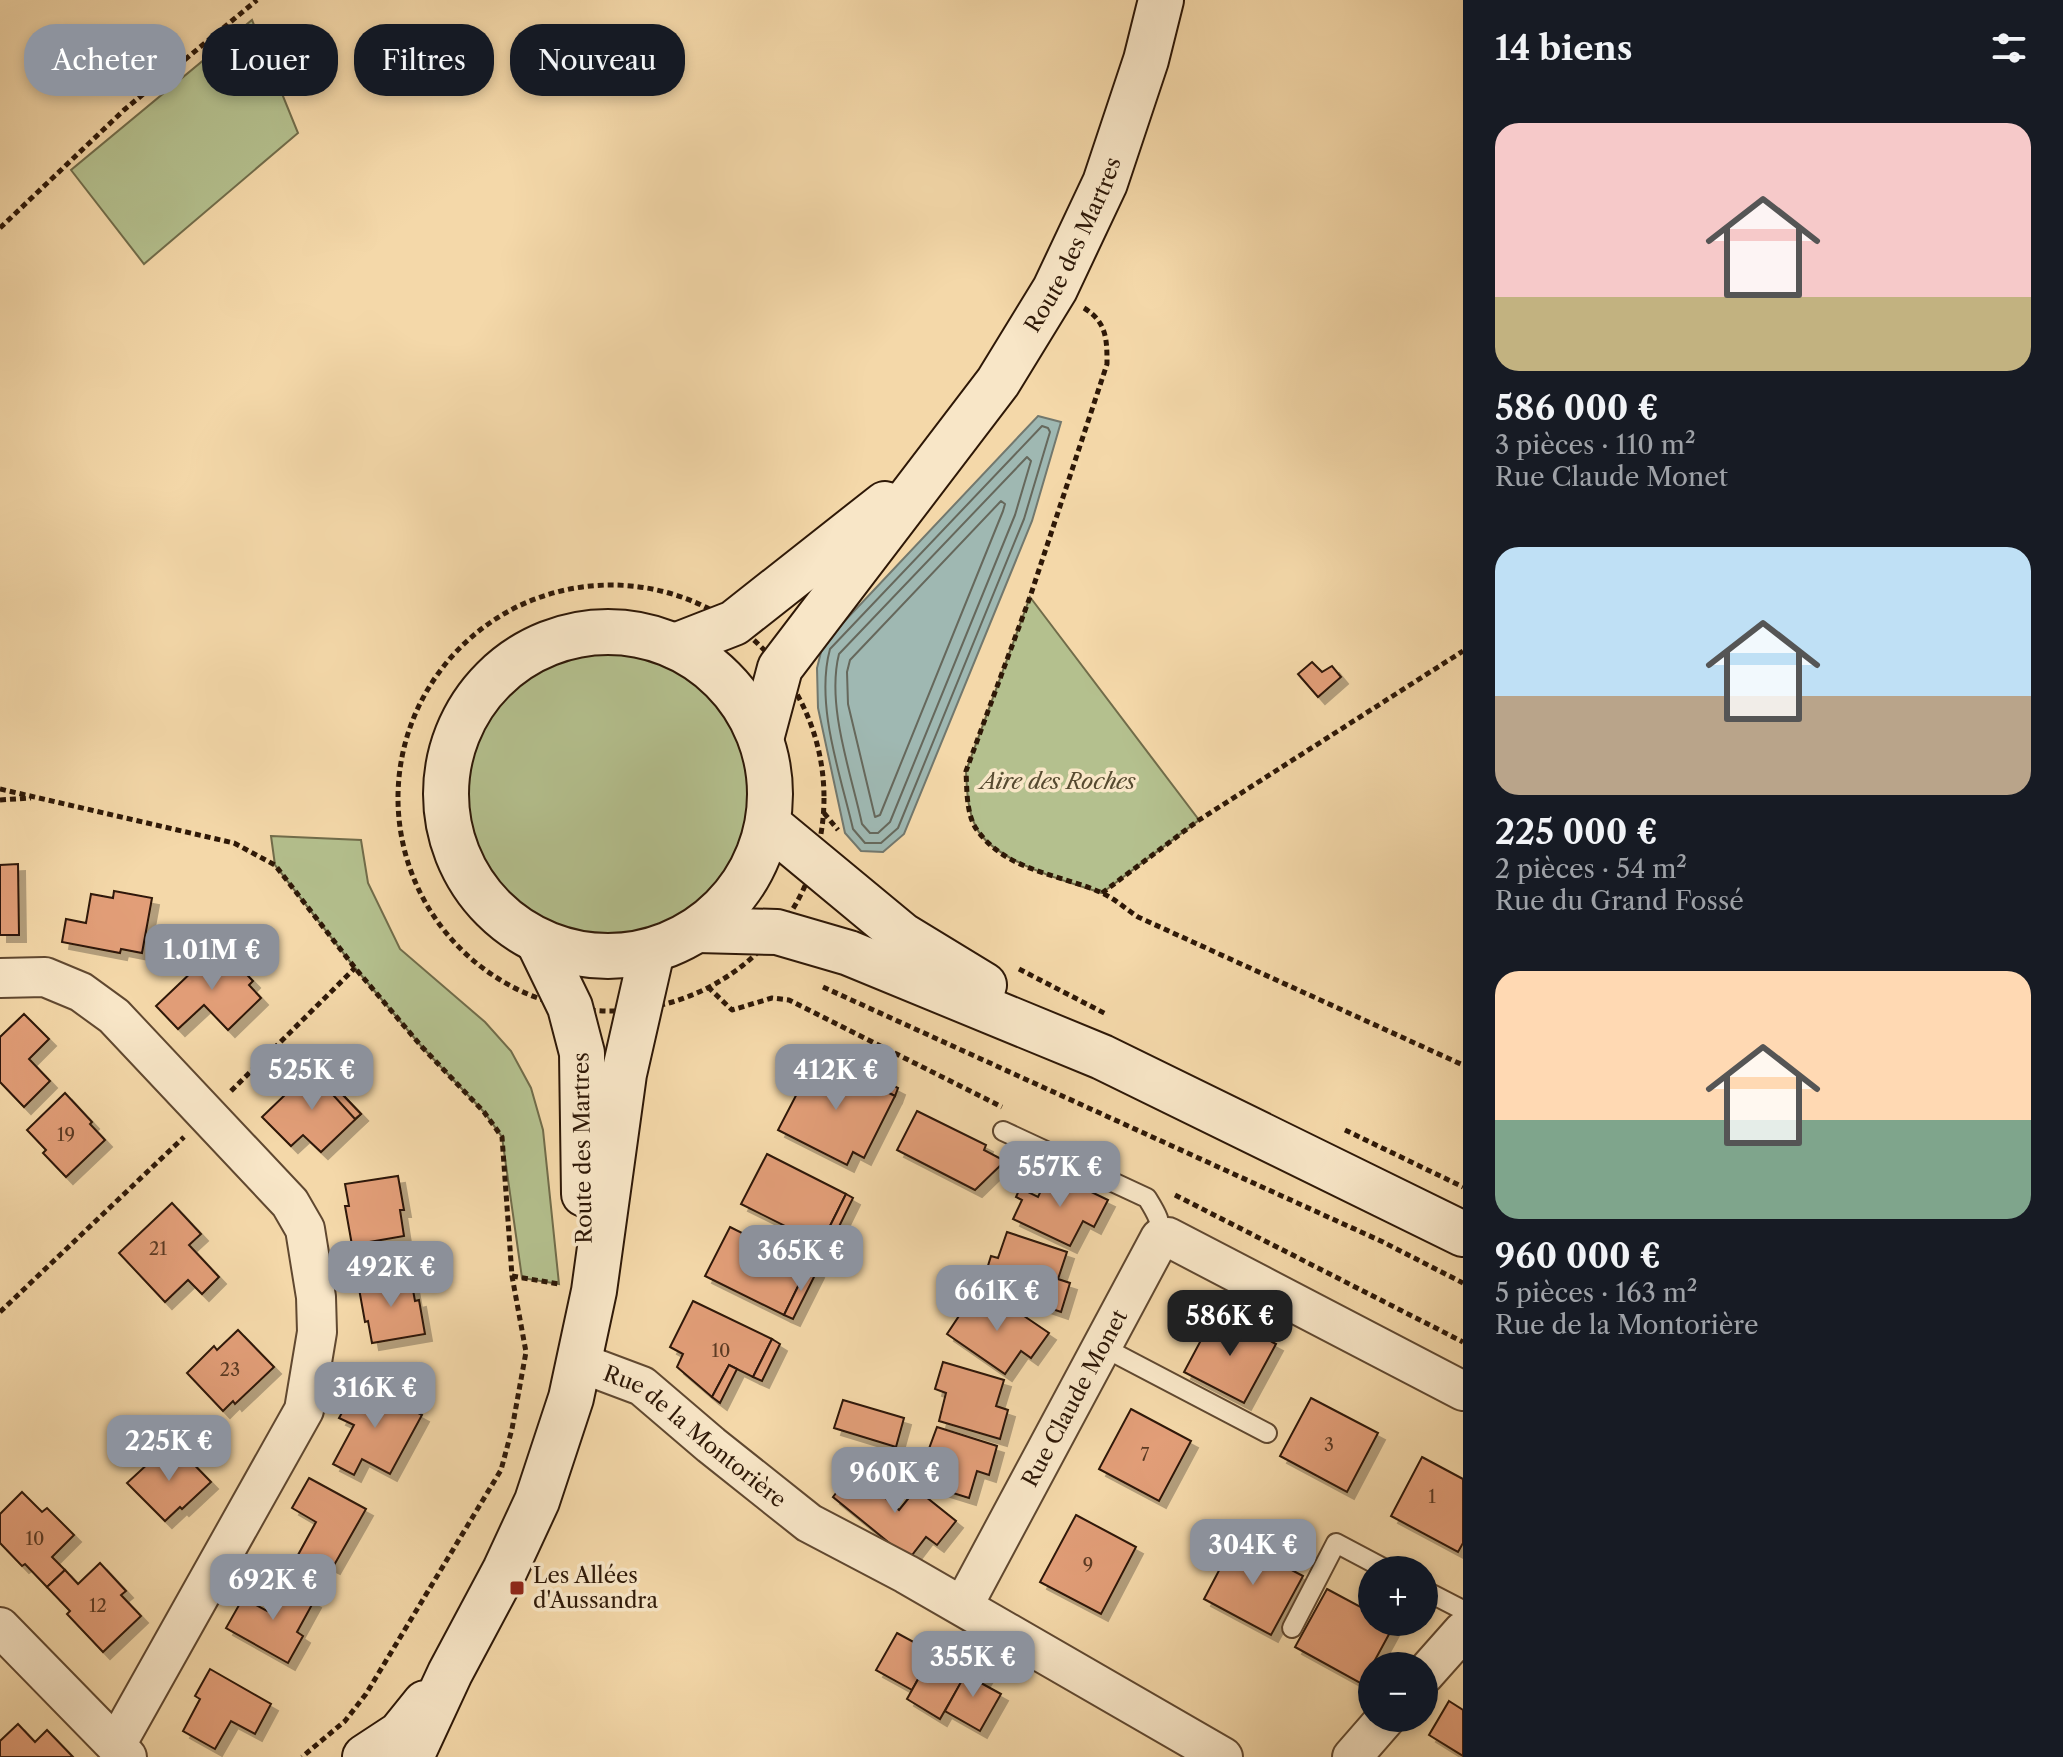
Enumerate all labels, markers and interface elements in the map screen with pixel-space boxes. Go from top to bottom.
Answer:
chip: Acheter [24,24,186,96]
chip: Louer [202,24,338,96]
chip: Filtres [354,24,494,96]
chip: Nouveau [510,24,685,96]
icon: filters [1987,26,2031,70]
text: 14 biens [1495,27,1633,69]
street label: Route des Martres [1019,154,1127,337]
icon: home [1691,175,1835,319]
text: 586 000 € [1495,387,1659,429]
text: 3 pièces · 110 m² [1495,429,1696,461]
text: Rue Claude Monet [1495,461,1728,493]
icon: home [1691,599,1835,743]
park label: Aire des Roches [977,768,1136,795]
text: 225 000 € [1495,811,1658,853]
text: 2 pièces · 54 m² [1495,853,1687,885]
text: Rue du Grand Fossé [1495,885,1744,917]
pin: 1.01M € [138,924,286,992]
text: 1.01M € [163,934,261,966]
icon: home [1691,1023,1835,1167]
pin: 525K € [247,1044,377,1112]
pin: 412K € [771,1044,901,1112]
street label: Route des Martres [567,1052,598,1244]
text: 525K € [268,1054,356,1086]
text: 412K € [793,1054,879,1086]
house number: 19 [57,1124,75,1146]
pin: 557K € [995,1141,1125,1209]
text: 557K € [1017,1151,1103,1183]
pin: 365K € [736,1225,866,1293]
text: 365K € [757,1235,845,1267]
text: 960 000 € [1495,1235,1661,1277]
house number: 21 [149,1238,167,1260]
pin: 492K € [326,1241,456,1309]
text: 492K € [346,1251,436,1283]
pin: 661K € [932,1265,1062,1333]
text: 661K € [954,1275,1040,1307]
text: 5 pièces · 163 m² [1495,1277,1698,1309]
pin: 586K € [1165,1290,1295,1358]
text: 586K € [1185,1300,1275,1332]
street label: Rue Claude Monet [1016,1305,1133,1491]
text: Rue de la Montorière [1495,1309,1758,1341]
house number: 10 [712,1340,730,1362]
house number: 23 [220,1359,240,1381]
street label: Rue de la Montorière [600,1360,791,1514]
pin: 316K € [310,1362,440,1430]
text: 316K € [332,1372,418,1404]
pin: 225K € [104,1415,234,1483]
text: 225K € [125,1425,213,1457]
house number: 3 [1324,1434,1334,1456]
house number: 7 [1141,1444,1150,1466]
pin: 960K € [830,1447,960,1515]
text: 960K € [850,1457,940,1489]
house number: 1 [1428,1486,1436,1508]
pin: 304K € [1188,1519,1318,1587]
house number: 10 [26,1528,44,1550]
text: 304K € [1208,1529,1298,1561]
pin: 692K € [208,1554,338,1622]
house number: 9 [1083,1554,1093,1576]
map controls [1358,1556,1438,1732]
button: + [1358,1556,1438,1636]
place label: Les Allées d'Aussandra [533,1562,658,1614]
text: 692K € [228,1564,318,1596]
marker: Les Allées d'Aussandra [508,1579,526,1597]
house number: 12 [89,1595,107,1617]
pin: 355K € [908,1631,1038,1699]
text: 355K € [930,1641,1016,1673]
button: − [1358,1652,1438,1732]

